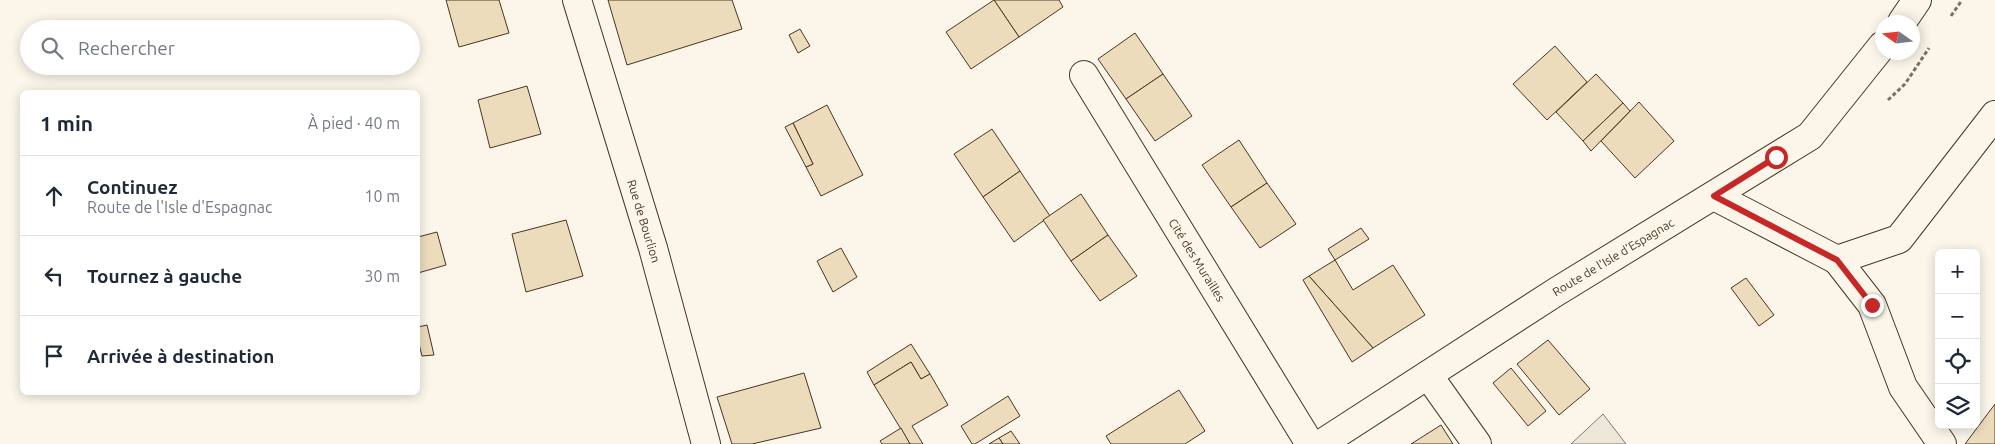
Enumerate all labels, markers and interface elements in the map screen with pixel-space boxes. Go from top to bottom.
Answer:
north arrow [1875,15,1920,60]
search box [20,20,420,75]
icon: search [38,34,66,62]
text: Rechercher [78,37,175,59]
text: 1 min [40,111,93,135]
text: À pied · 40 m [308,114,400,132]
route start [1765,146,1788,169]
text: Continuez [87,176,177,198]
street label: Rue de Bourlion [625,178,663,264]
icon: ahead [40,182,68,210]
text: 10 m [364,187,400,205]
text: Route de l'Isle d'Espagnac [87,198,273,216]
street label: Route de l'Isle d'Espagnac [1550,215,1676,298]
street label: Cité des Murailles [1166,216,1228,304]
map controls [1935,249,1980,429]
button: + [1935,249,1980,294]
icon: left [40,262,68,290]
text: Tournez à gauche [87,265,242,287]
text: 30 m [364,267,400,285]
route end [1861,294,1884,317]
button: − [1935,294,1980,339]
button: locate [1935,339,1980,384]
icon: arrive [40,342,68,370]
text: Arrivée à destination [87,345,274,367]
button: layers [1935,384,1980,429]

